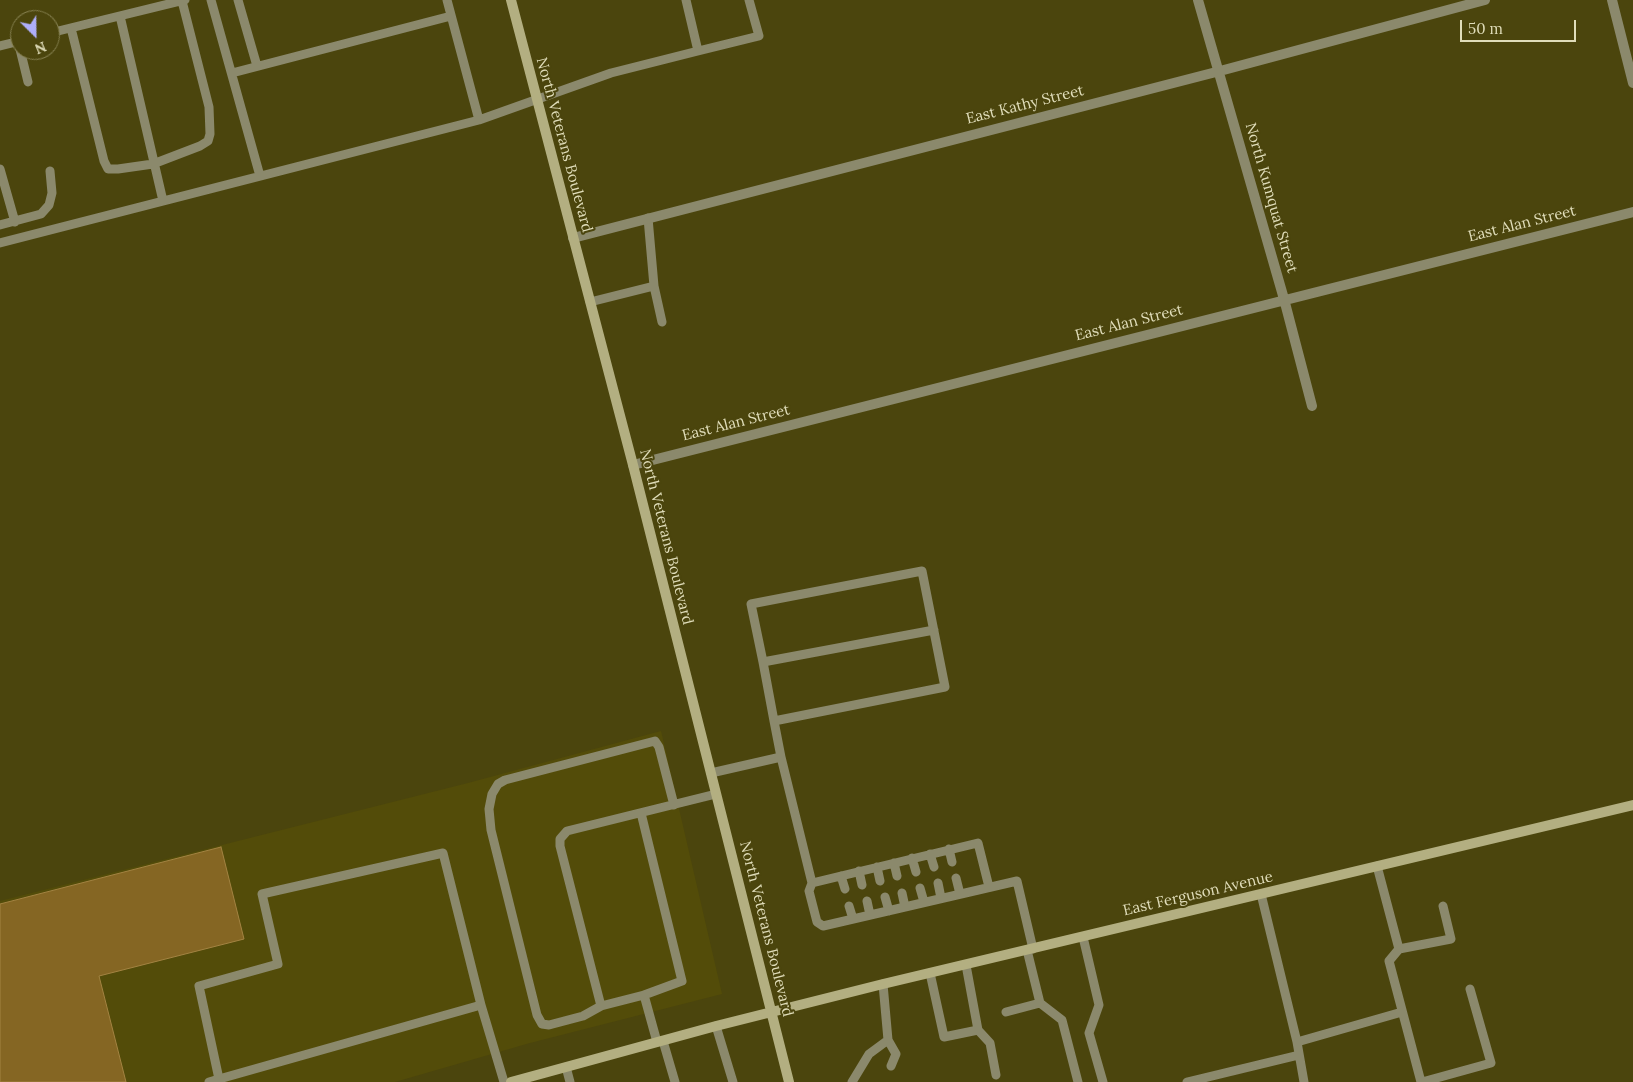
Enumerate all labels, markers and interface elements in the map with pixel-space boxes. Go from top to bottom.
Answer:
north arrow [10,10,60,60]
scale bar [1463,10,1579,42]
text: 50 m [1468,19,1503,38]
text: N [32,37,49,58]
street label: North Veterans Boulevard [532,56,596,234]
street label: East Kathy Street [964,82,1086,128]
street label: North Kumquat Street [1241,121,1301,275]
street label: East Alan Street [1466,202,1578,246]
street label: East Alan Street [1073,301,1185,345]
street label: East Alan Street [680,401,792,445]
street label: North Veterans Boulevard [635,447,697,627]
street label: North Veterans Boulevard [735,839,797,1019]
street label: East Ferguson Avenue [1121,868,1275,920]

